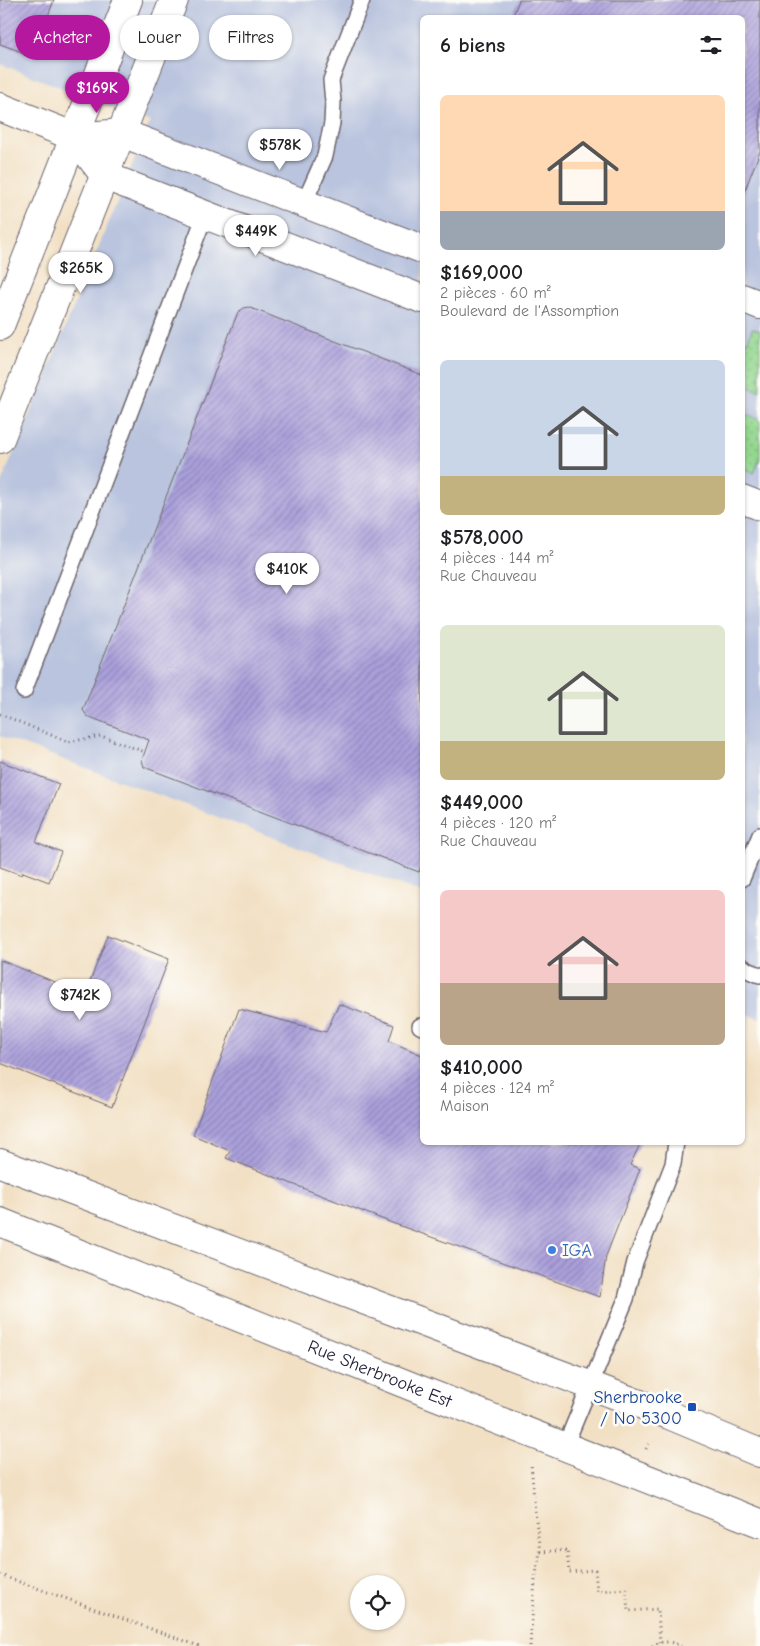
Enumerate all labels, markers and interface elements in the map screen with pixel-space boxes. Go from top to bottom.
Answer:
chip: Acheter [15,15,110,60]
chip: Louer [120,15,199,60]
chip: Filtres [209,15,292,60]
icon: filters [697,31,725,59]
text: 6 biens [440,33,505,57]
pin: $169K [62,72,132,114]
text: $169K [76,79,118,97]
pin: $578K [245,128,315,171]
icon: home [538,128,628,218]
text: $578K [259,136,301,154]
pin: $449K [221,214,291,257]
text: $449K [235,222,277,240]
pin: $265K [46,252,116,294]
text: $265K [59,259,103,277]
text: $169,000 [440,260,523,284]
text: 2 pièces · 60 m² [440,284,551,302]
text: Boulevard de l'Assomption [440,302,619,320]
icon: home [538,393,628,483]
text: $578,000 [440,525,523,549]
text: 4 pièces · 144 m² [440,549,553,567]
pin: $410K [252,552,322,595]
text: $410K [266,560,308,578]
text: Rue Chauveau [440,567,537,585]
icon: home [538,658,628,748]
text: $449,000 [440,790,523,814]
text: 4 pièces · 120 m² [440,814,556,832]
text: Rue Chauveau [440,832,537,850]
icon: home [538,923,628,1013]
pin: $742K [45,978,115,1021]
text: $742K [60,986,100,1004]
text: $410,000 [440,1055,523,1079]
text: 4 pièces · 124 m² [440,1079,554,1097]
text: Maison [440,1097,489,1115]
place label: IGA [562,1240,592,1261]
marker: IGA [546,1244,558,1256]
street label: Rue Sherbrooke Est [305,1336,455,1412]
place label: Sherbrooke / No 5300 [593,1387,682,1429]
marker: Sherbrooke / No 5300 [686,1401,698,1413]
map controls [350,1575,405,1630]
button: locate [350,1575,405,1630]

